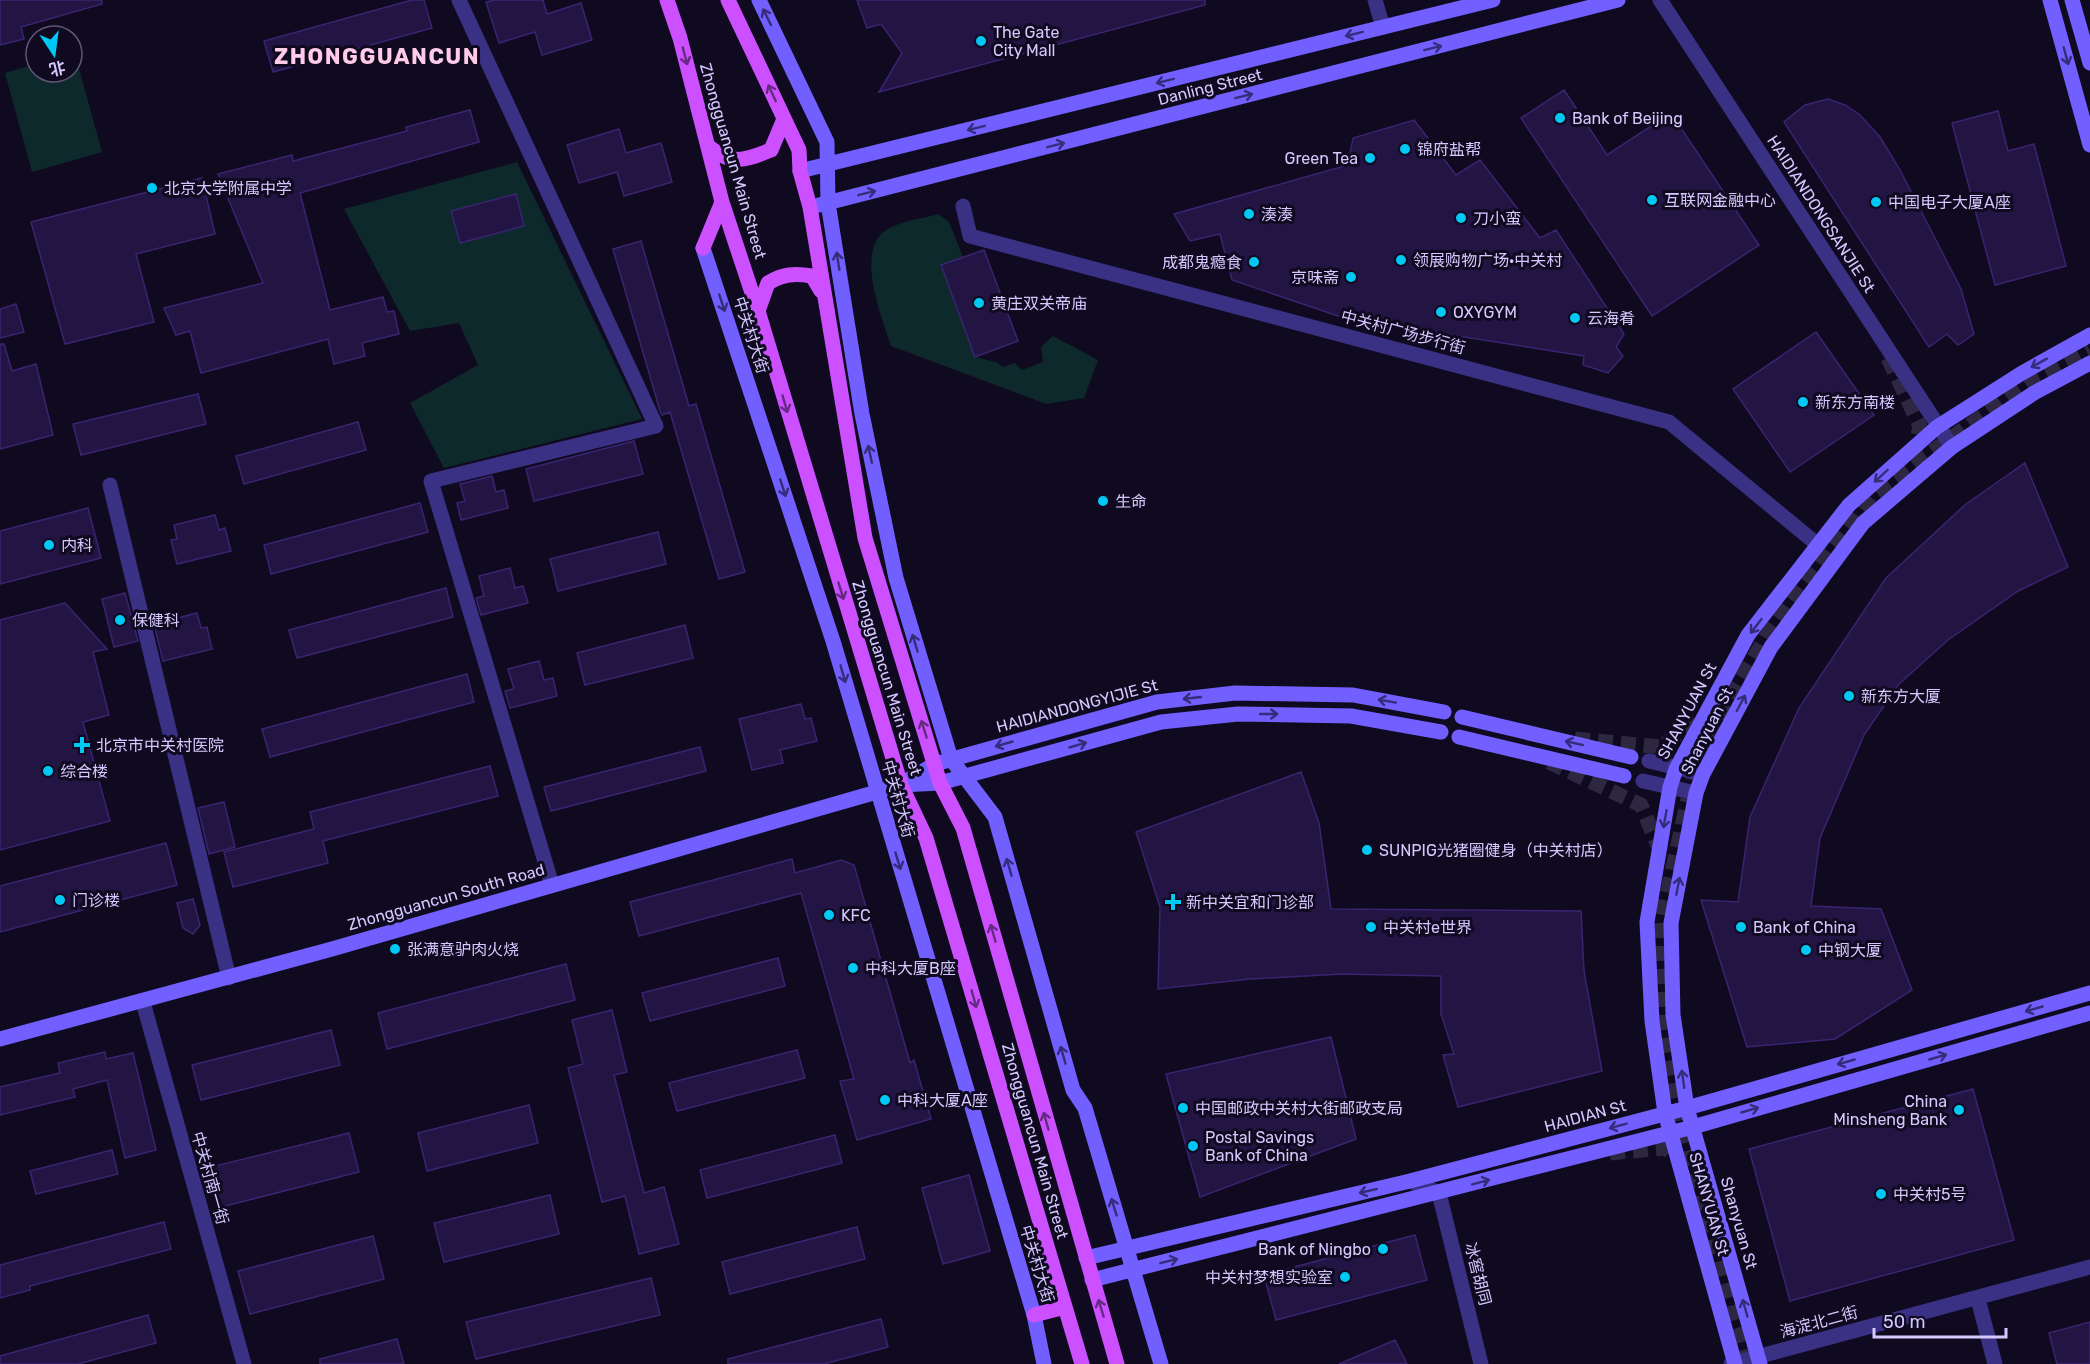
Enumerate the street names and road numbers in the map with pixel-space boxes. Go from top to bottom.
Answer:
street label: Zhongguancun Main Street [696,61,770,261]
street label: Danling Street [1156,65,1264,109]
street label: HAIDIANDONGSANJIE St [1763,132,1879,296]
street label: 中关村大街 [730,294,772,376]
street label: 中关村广场步行街 [1339,306,1467,358]
street label: Zhongguancun Main Street [848,578,926,778]
street label: SHANYUAN St [1654,660,1720,762]
street label: HAIDIANDONGYIJIE St [994,675,1160,737]
street label: Shanyuan St [1677,684,1737,778]
street label: 中关村大街 [878,758,918,840]
street label: Zhongguancun South Road [345,860,547,934]
street label: Zhongguancun Main Street [998,1041,1072,1241]
street label: HAIDIAN St [1542,1096,1628,1136]
street label: 中关村南一街 [188,1129,232,1227]
street label: SHANYUAN St [1685,1150,1733,1258]
street label: Shanyuan St [1717,1175,1761,1271]
street label: 中关村大街 [1016,1223,1058,1305]
street label: 冰窖胡同 [1461,1241,1495,1307]
street label: 海淀北二街 [1778,1302,1860,1342]

